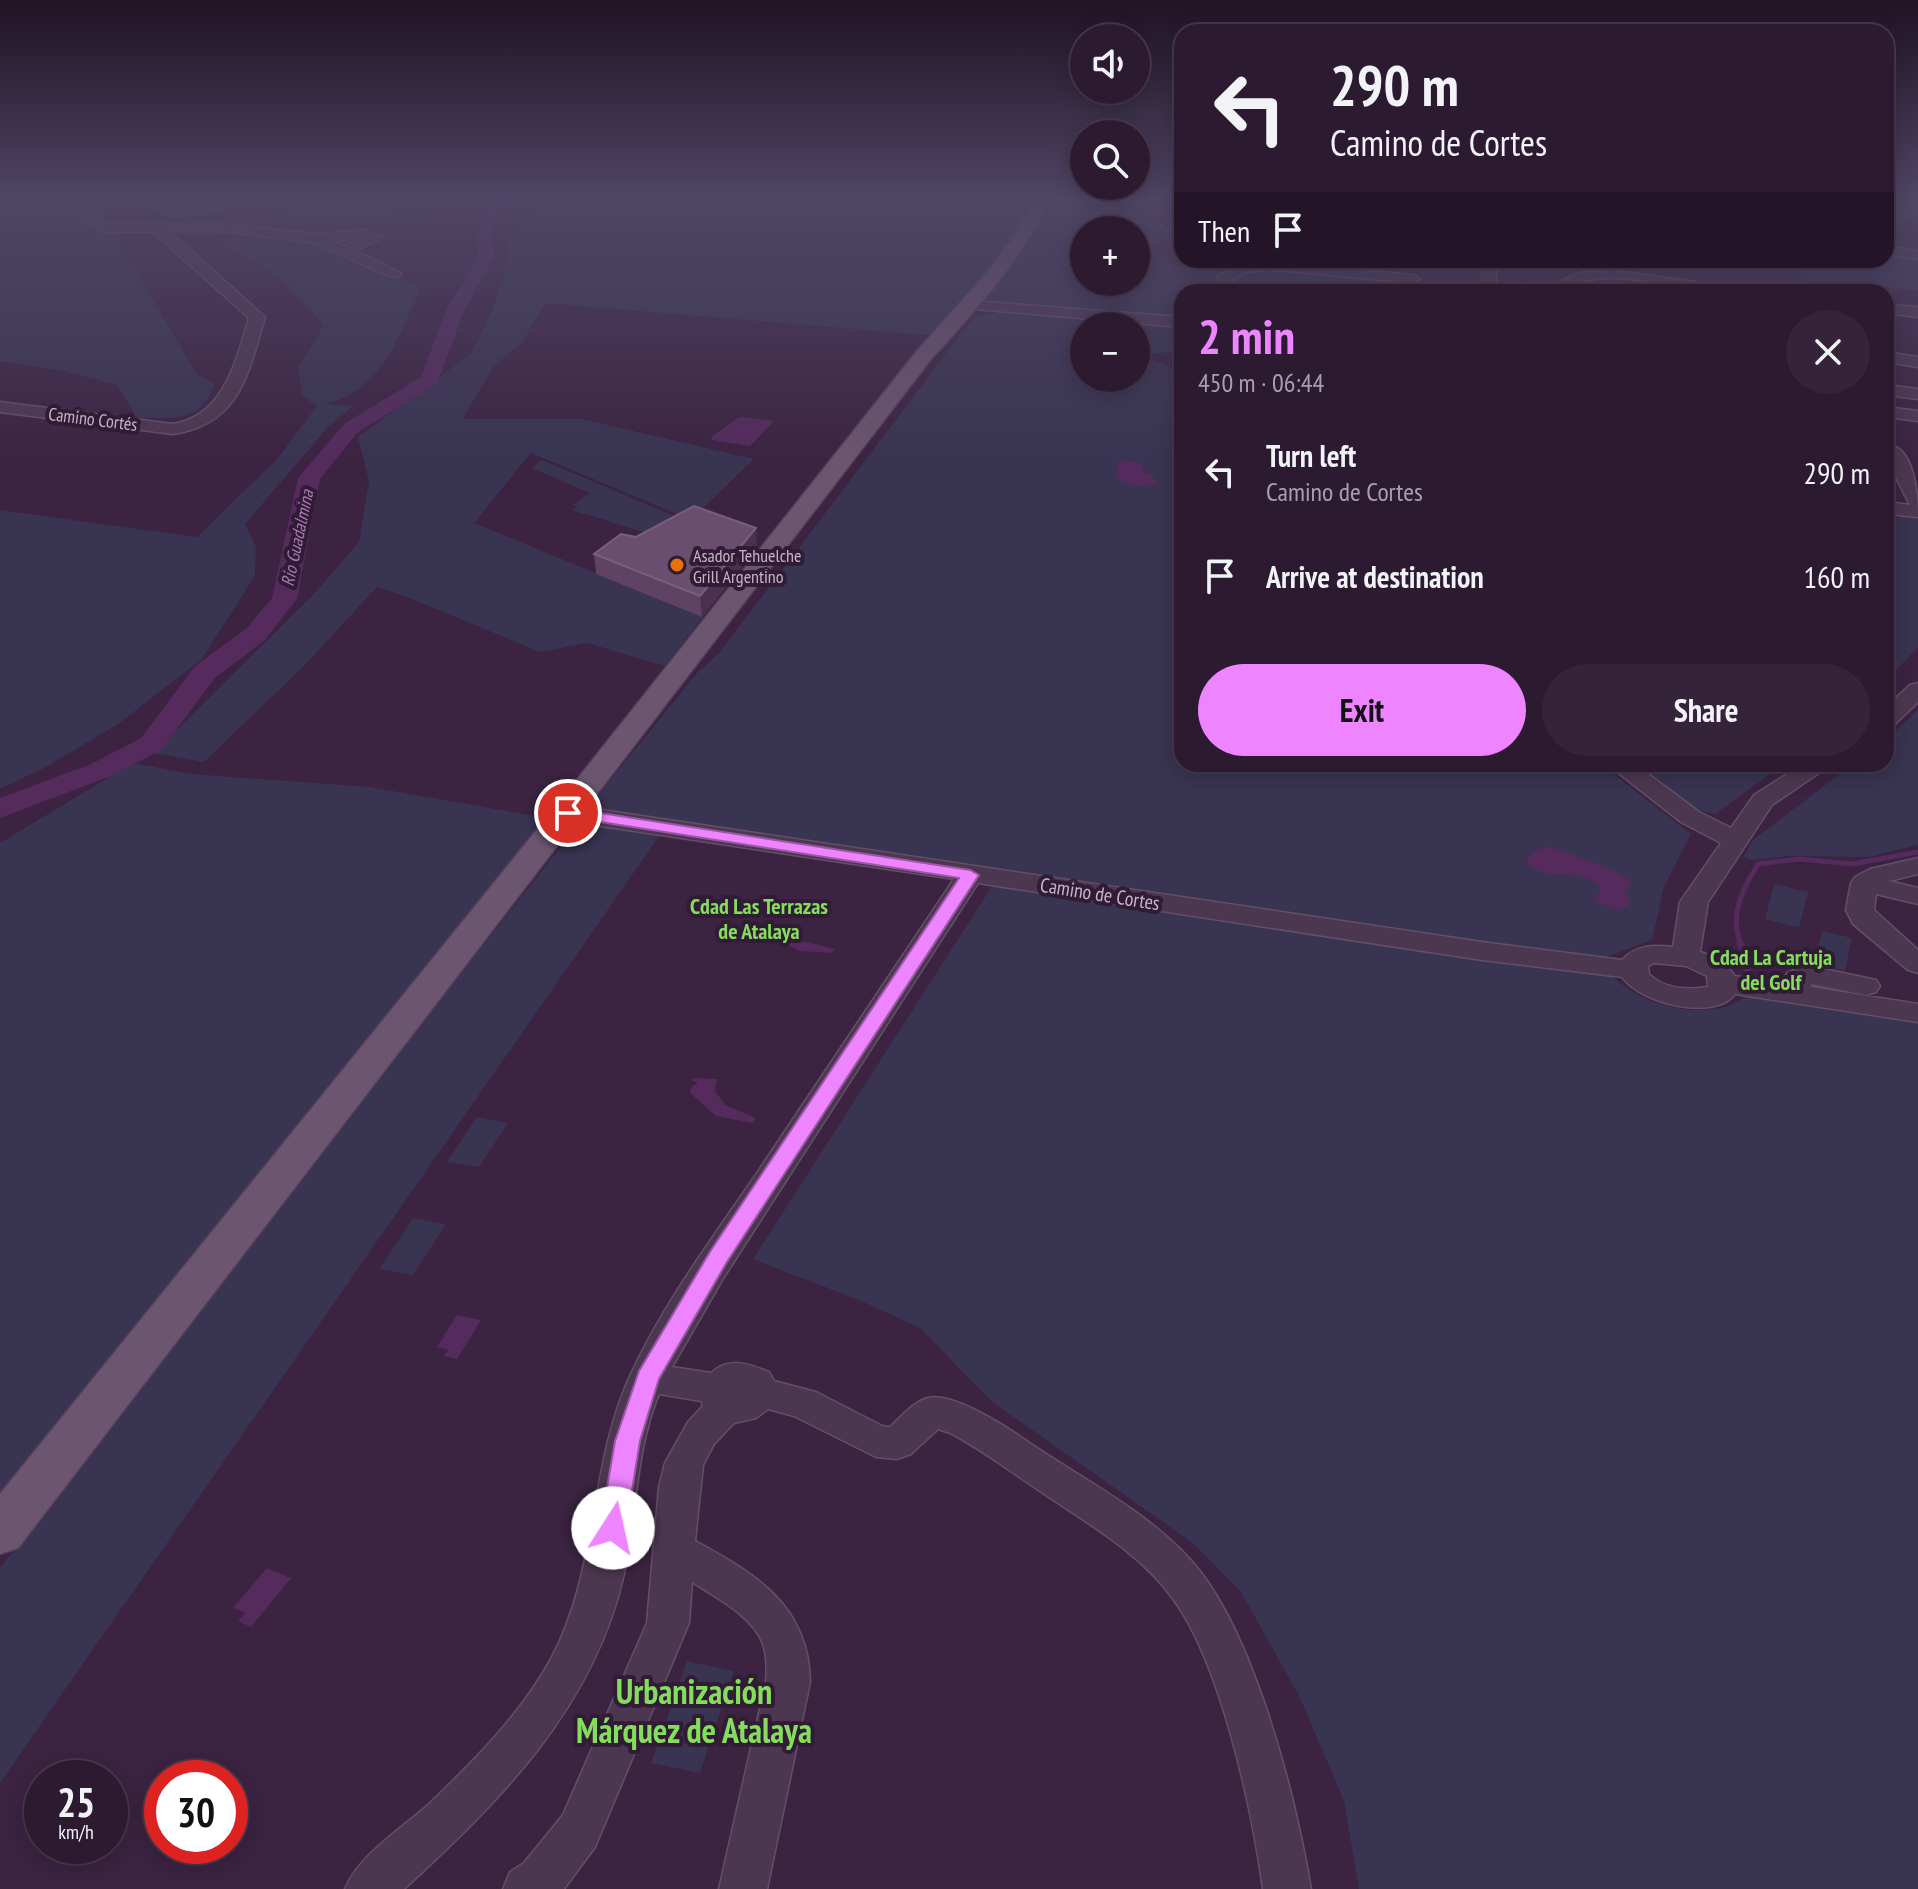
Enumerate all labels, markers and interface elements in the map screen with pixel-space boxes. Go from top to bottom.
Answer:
map controls [1070,24,1150,392]
button: sound [1070,24,1150,104]
text: 290 m [1330,49,1459,121]
icon: left [1198,56,1302,160]
text: Camino de Cortes [1330,119,1547,166]
button: search [1070,120,1150,200]
icon: arrive [1266,208,1310,252]
text: Then [1198,211,1250,250]
button: + [1070,216,1150,296]
text: 2 min [1198,305,1295,367]
button: close [1786,310,1870,394]
button: − [1070,312,1150,392]
text: 450 m · 06:44 [1198,366,1324,399]
street label: Camino Cortés [47,402,139,436]
text: Turn left [1266,436,1356,475]
icon: left [1198,450,1242,494]
text: 290 m [1804,453,1870,492]
text: Camino de Cortes [1266,475,1423,508]
water label: Rio Guadalmina [276,487,319,588]
place label: Asador Tehuelche Grill Argentino [693,544,801,588]
icon: arrive [1198,554,1242,598]
marker: Asador Tehuelche Grill Argentino [668,556,686,574]
text: Arrive at destination [1266,557,1484,596]
text: 160 m [1804,557,1870,596]
button: Exit [1198,664,1526,756]
button: Share [1542,664,1870,756]
pin [534,779,602,847]
icon: arrive [546,791,590,835]
street label: Camino de Cortes [1038,872,1162,916]
district label: Cdad Las Terrazas de Atalaya [690,892,828,945]
district label: Cdad La Cartuja del Golf [1710,943,1832,996]
position arrow [571,1486,655,1570]
district label: Urbanización Márquez de Atalaya [576,1669,812,1752]
speed limit sign: 30 [144,1760,248,1864]
text: 25 [57,1776,95,1828]
text: km/h [58,1819,94,1845]

